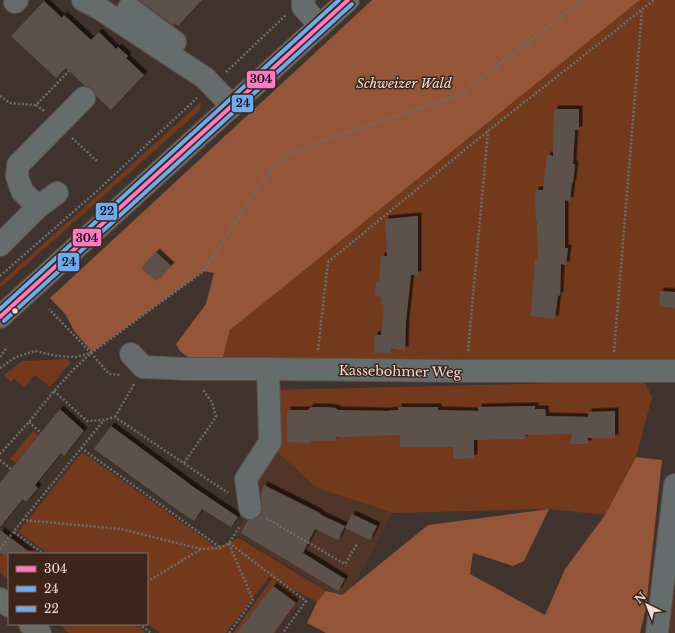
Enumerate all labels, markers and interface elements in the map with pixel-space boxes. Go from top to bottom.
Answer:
line badge: 304 [246,70,276,89]
text: 304 [250,72,272,86]
park label: Schweizer Wald [356,75,452,92]
line badge: 24 [231,94,254,113]
text: 24 [236,96,250,110]
line badge: 22 [95,202,118,221]
text: 22 [100,204,114,218]
line badge: 304 [72,228,102,247]
text: 304 [76,231,98,245]
line badge: 24 [57,252,80,272]
text: 24 [62,255,76,269]
unlabelled marker [10,306,20,316]
street label: Kassebohmer Weg [339,362,462,381]
legend [8,553,148,625]
text: 304 [44,561,67,576]
text: 24 [44,581,58,596]
north arrow [627,585,667,625]
text: N [632,589,649,606]
text: 22 [44,601,59,616]

